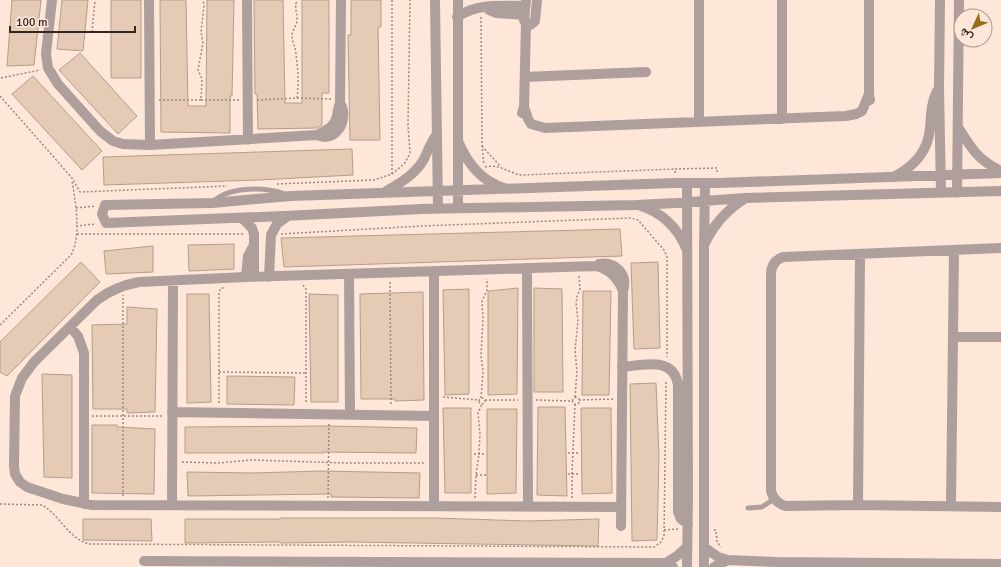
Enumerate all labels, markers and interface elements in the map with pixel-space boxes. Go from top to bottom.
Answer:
scale bar [10,8,135,34]
north arrow [953,8,993,48]
text: 100 m [16,15,48,30]
text: ش [957,25,975,44]

